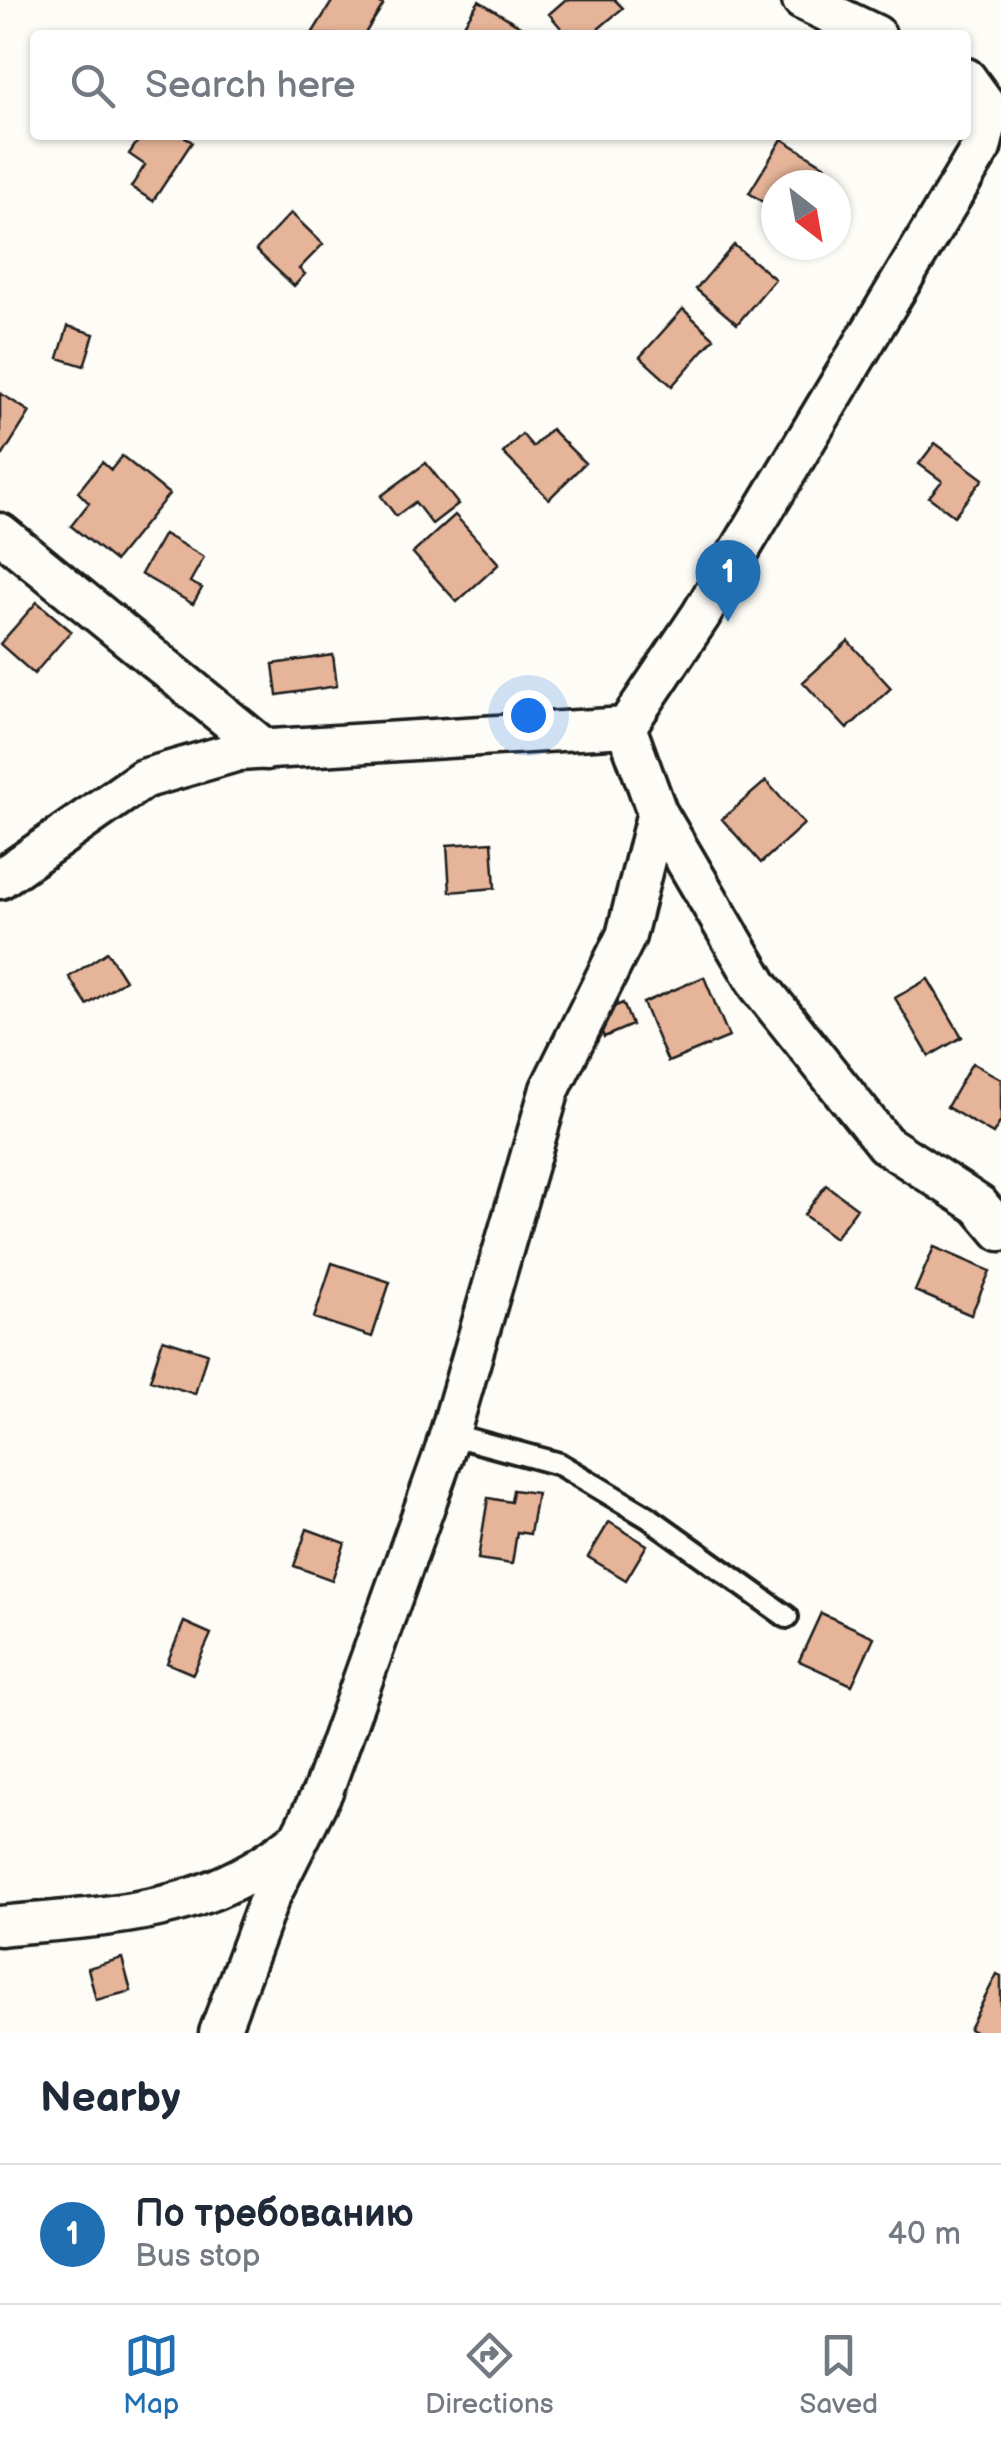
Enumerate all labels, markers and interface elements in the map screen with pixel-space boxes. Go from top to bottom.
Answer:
search box [30,30,971,140]
icon: search [65,58,120,113]
text: Search here [145,63,356,108]
north arrow [761,170,851,260]
pin: 1 [696,540,760,622]
your location [503,690,554,741]
text: Nearby [40,2073,180,2124]
text: По требованию [135,2192,414,2237]
text: 1 [66,2215,79,2254]
text: 40 m [888,2215,961,2254]
text: Bus stop [135,2237,261,2276]
tab: Map [123,2328,179,2421]
tab: Directions [425,2328,554,2421]
tab: Saved [800,2328,878,2421]

